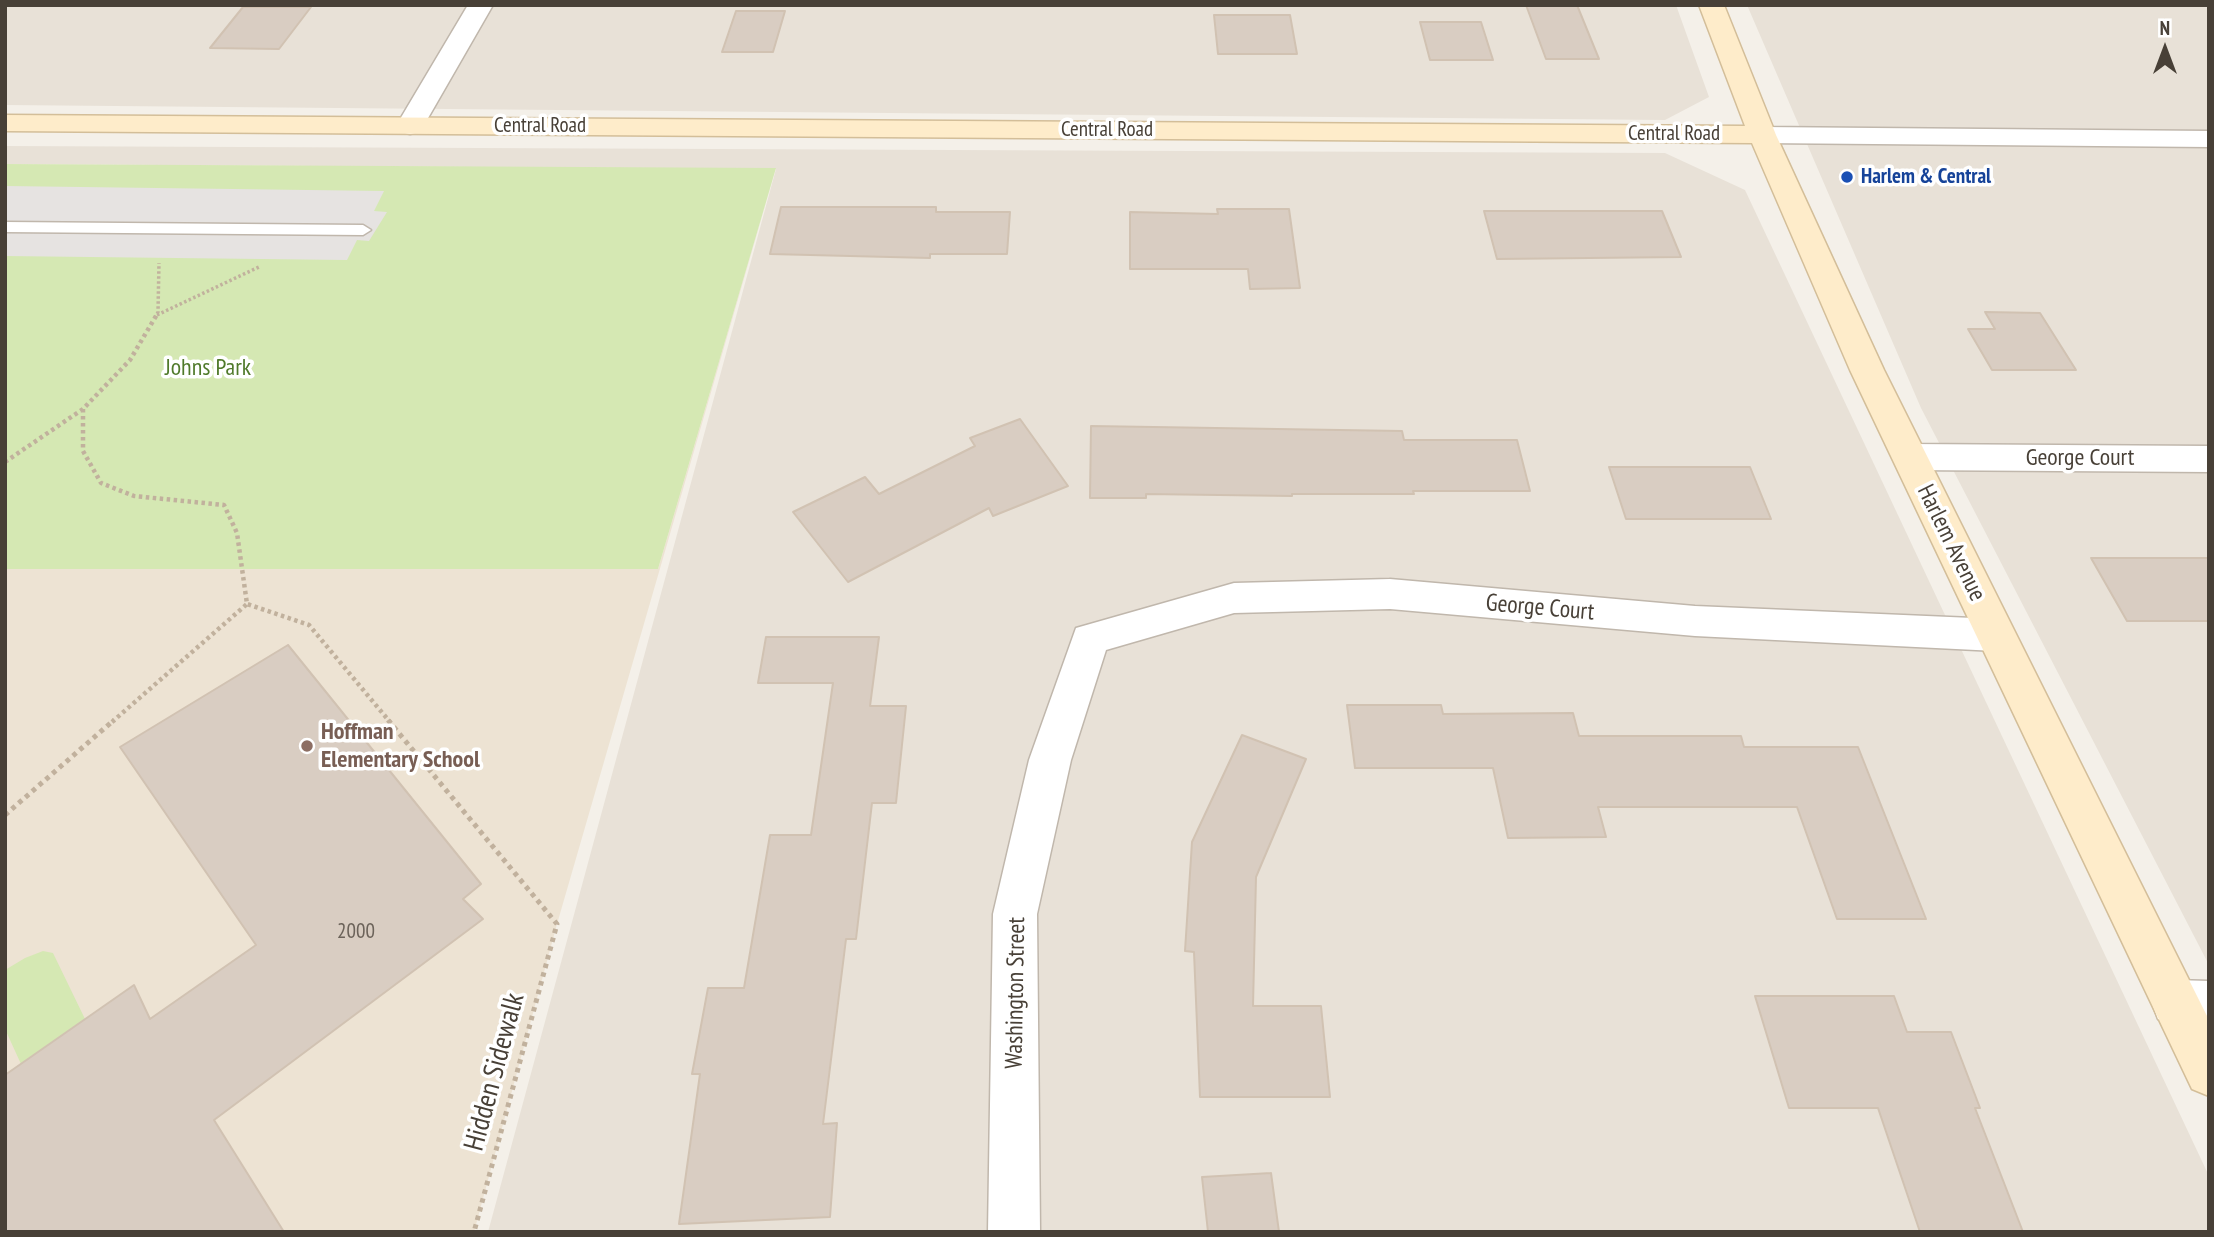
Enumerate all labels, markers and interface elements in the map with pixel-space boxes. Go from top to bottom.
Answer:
north arrow [2130,14,2200,84]
text: N [2160,16,2170,40]
street label: Central Road [494,113,586,139]
street label: Central Road [1061,117,1153,143]
street label: Central Road [1628,121,1720,147]
place label: Harlem & Central [1861,164,1991,190]
marker: Harlem & Central [1839,169,1855,185]
park label: Johns Park [165,354,251,382]
street label: George Court [2026,444,2134,472]
street label: Harlem Avenue [1910,480,1992,606]
street label: George Court [1485,589,1595,627]
place label: Hoffman Elementary School [321,718,480,774]
marker: Hoffman Elementary School [299,738,315,754]
street label: Washington Street [1000,917,1032,1069]
house number: 2000 [337,919,375,945]
street label: Hidden Sidewalk [458,990,532,1154]

